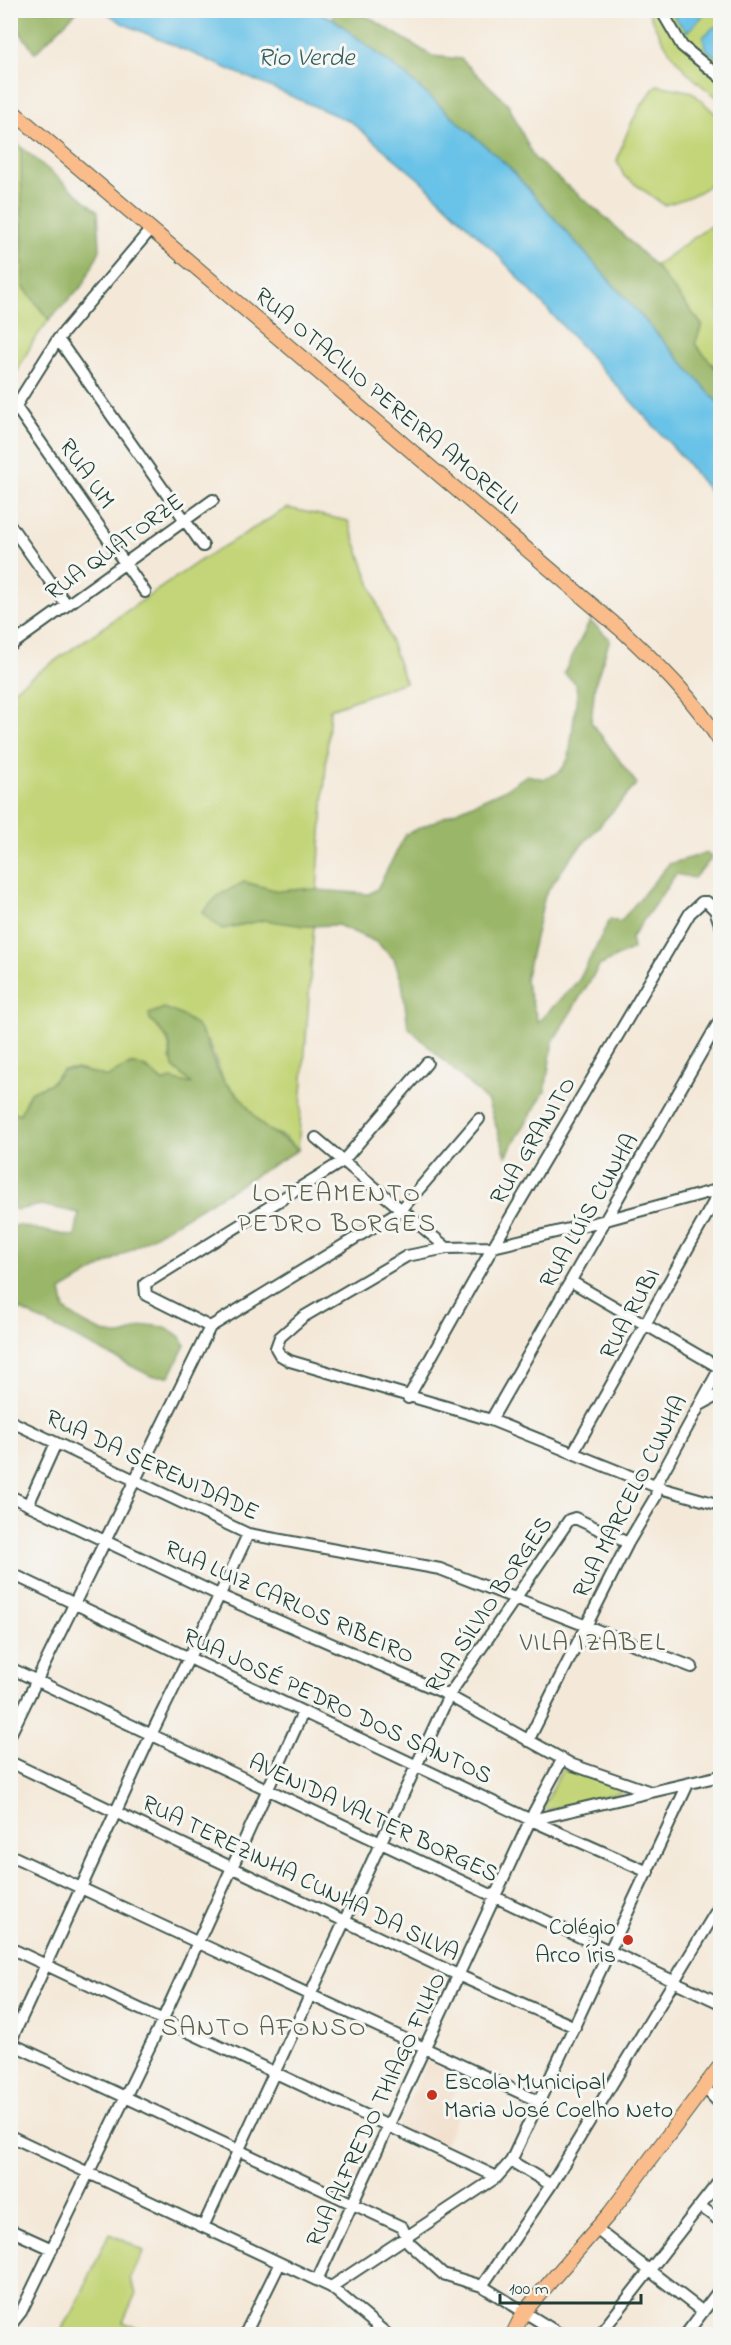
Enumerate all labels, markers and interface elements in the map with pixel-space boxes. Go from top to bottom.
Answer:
water label: Rio Verde [257,40,356,78]
street label: RUA OTACILIO PEREIRA AMORELLI [246,280,527,524]
street label: RUA UM [49,432,123,517]
street label: RUA QUATORZE [39,486,192,610]
street label: RUA GRANITO [482,1071,586,1212]
street label: RUA LUÍS CUNHA [532,1127,649,1295]
district label: LOTEAMENTO PEDRO BORGES [237,1176,437,1244]
street label: RUA RUBI [592,1262,671,1366]
street label: RUA MARCELO CUNHA [565,1390,698,1605]
street label: RUA DA SERENIDADE [40,1401,264,1531]
street label: RUA SÍLVIO BORGES [418,1510,562,1701]
street label: RUA LUIZ CARLOS RIBEIRO [158,1532,420,1674]
street label: RUA JOSÉ PEDRO DOS SANTOS [177,1620,497,1794]
district label: VILA IZABEL [519,1625,666,1663]
street label: AVENIDA VALTER BORGES [242,1746,504,1893]
street label: RUA TEREZINHA CUNHA DA SILVA [135,1787,465,1972]
place label: Colégio Arco Íris [535,1911,616,1974]
marker: Colégio Arco Íris [621,1933,635,1947]
street label: RUA ALFREDO THIAGO FILHO [298,1967,456,2253]
district label: SANTO AFONSO [161,2010,367,2048]
place label: Escola Municipal Maria José Coelho Neto [444,2066,673,2129]
marker: Escola Municipal Maria José Coelho Neto [425,2088,439,2102]
scale bar [500,2267,641,2305]
text: 100 m [509,2277,549,2303]

